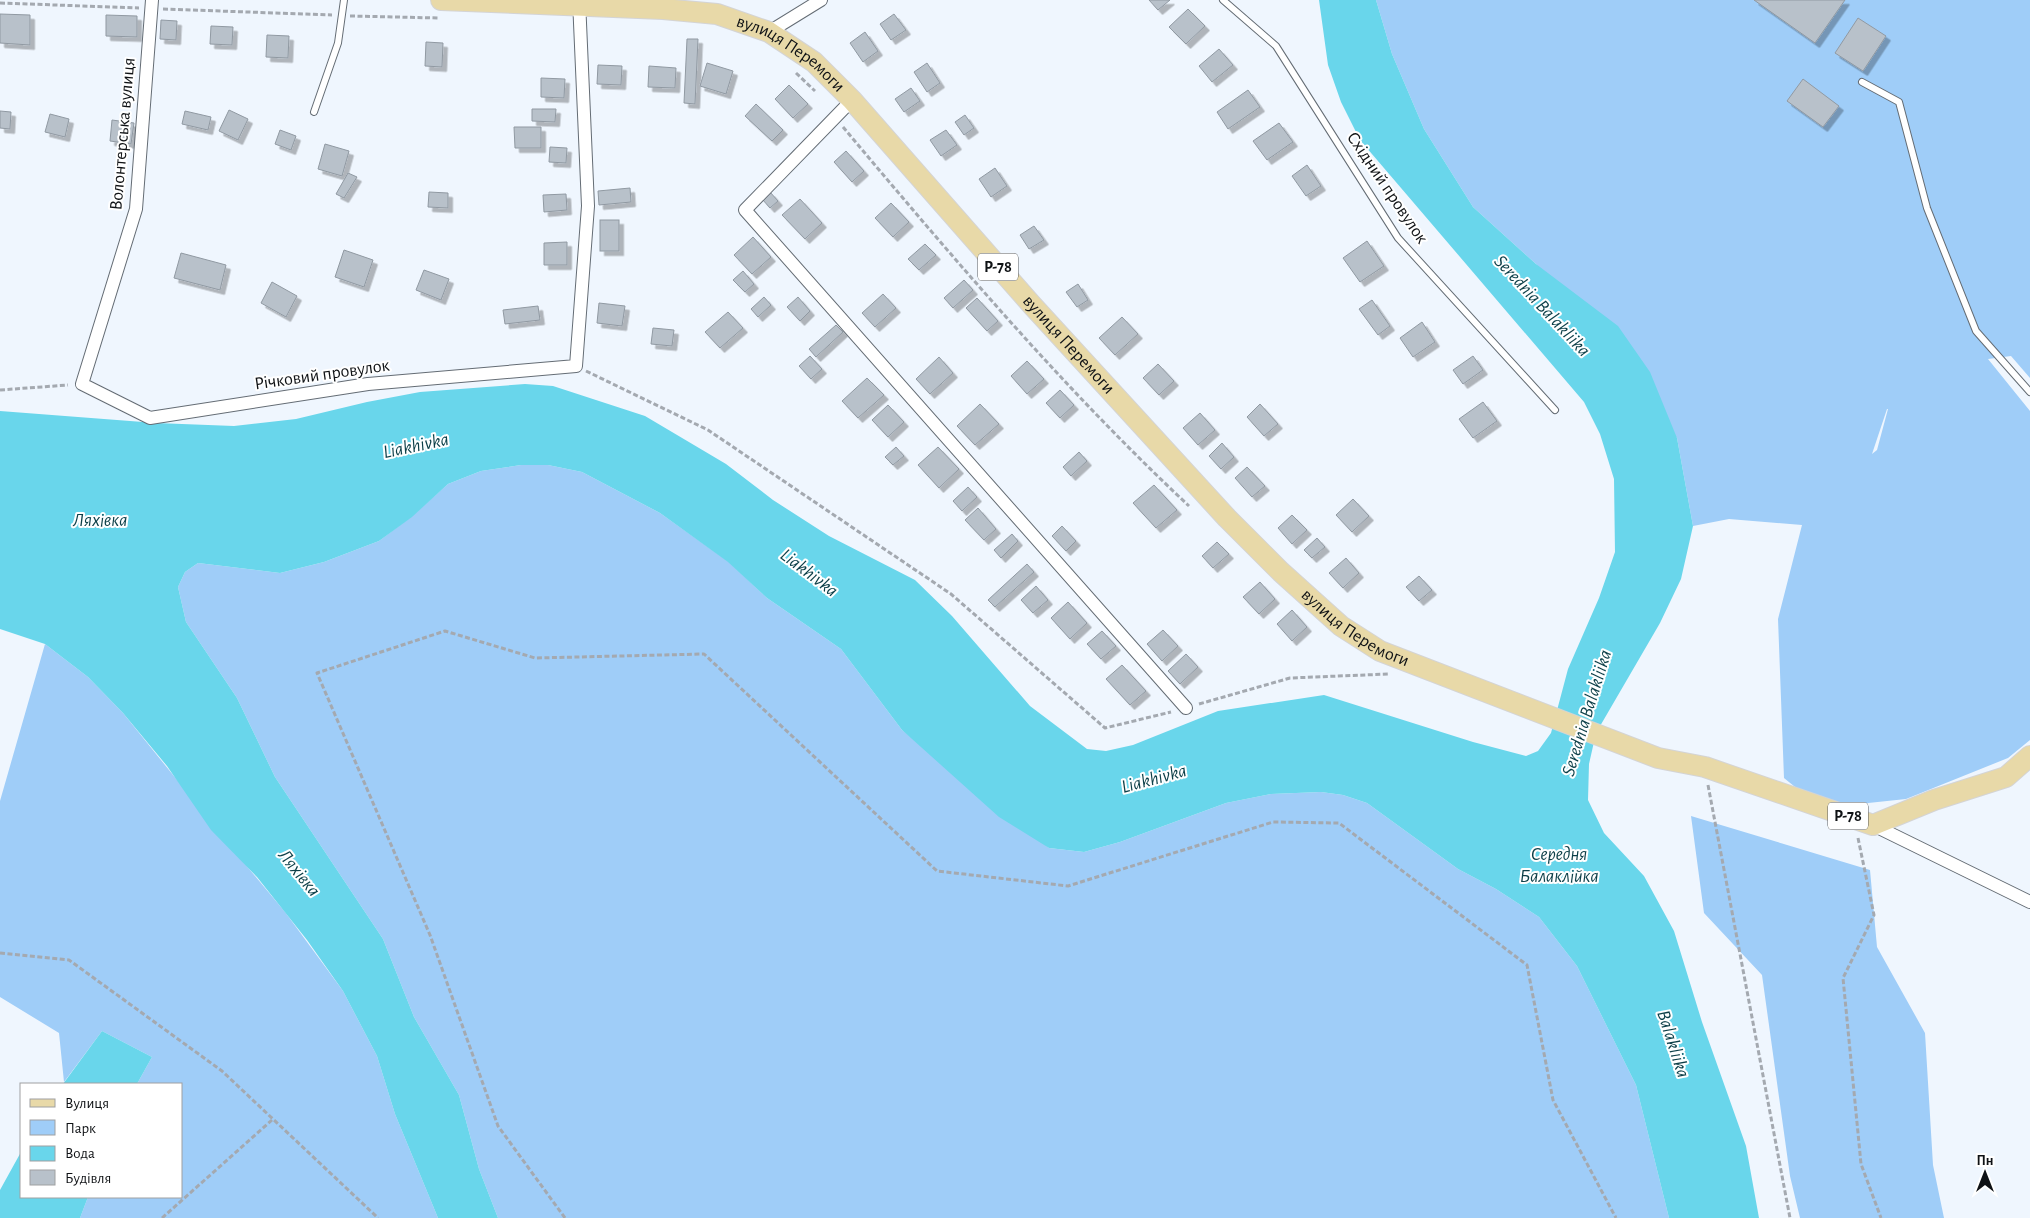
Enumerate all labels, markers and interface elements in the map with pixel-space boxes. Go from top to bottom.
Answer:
street label: вулиця Перемоги [734,12,848,96]
street label: Волонтерська вулиця [107,57,139,211]
street label: Східний провулок [1343,129,1431,248]
water label: Serednia Balakliika [1490,252,1594,360]
road number: Р-78 [978,253,1018,280]
street label: вулиця Перемоги [1019,292,1118,398]
street label: Річковий провулок [253,356,391,393]
water label: Liakhivka [381,430,451,462]
water label: Ляхівка [72,511,127,530]
water label: Liakhivka [777,545,841,601]
street label: вулиця Перемоги [1298,586,1411,670]
water label: Serednia Balakliika [1559,648,1615,778]
water label: Liakhivka [1119,761,1189,797]
road number: Р-78 [1828,802,1868,829]
water label: Ляхівка [274,845,324,900]
water label: Середня Балаклійка [1519,845,1599,886]
water label: Balakliika [1653,1008,1693,1080]
legend [20,1083,182,1198]
text: Вулиця [65,1096,109,1111]
text: Парк [65,1121,96,1136]
text: Вода [65,1146,95,1161]
north arrow [1960,1148,2010,1198]
text: Пн [1976,1154,1994,1168]
text: Будівля [65,1171,111,1186]

